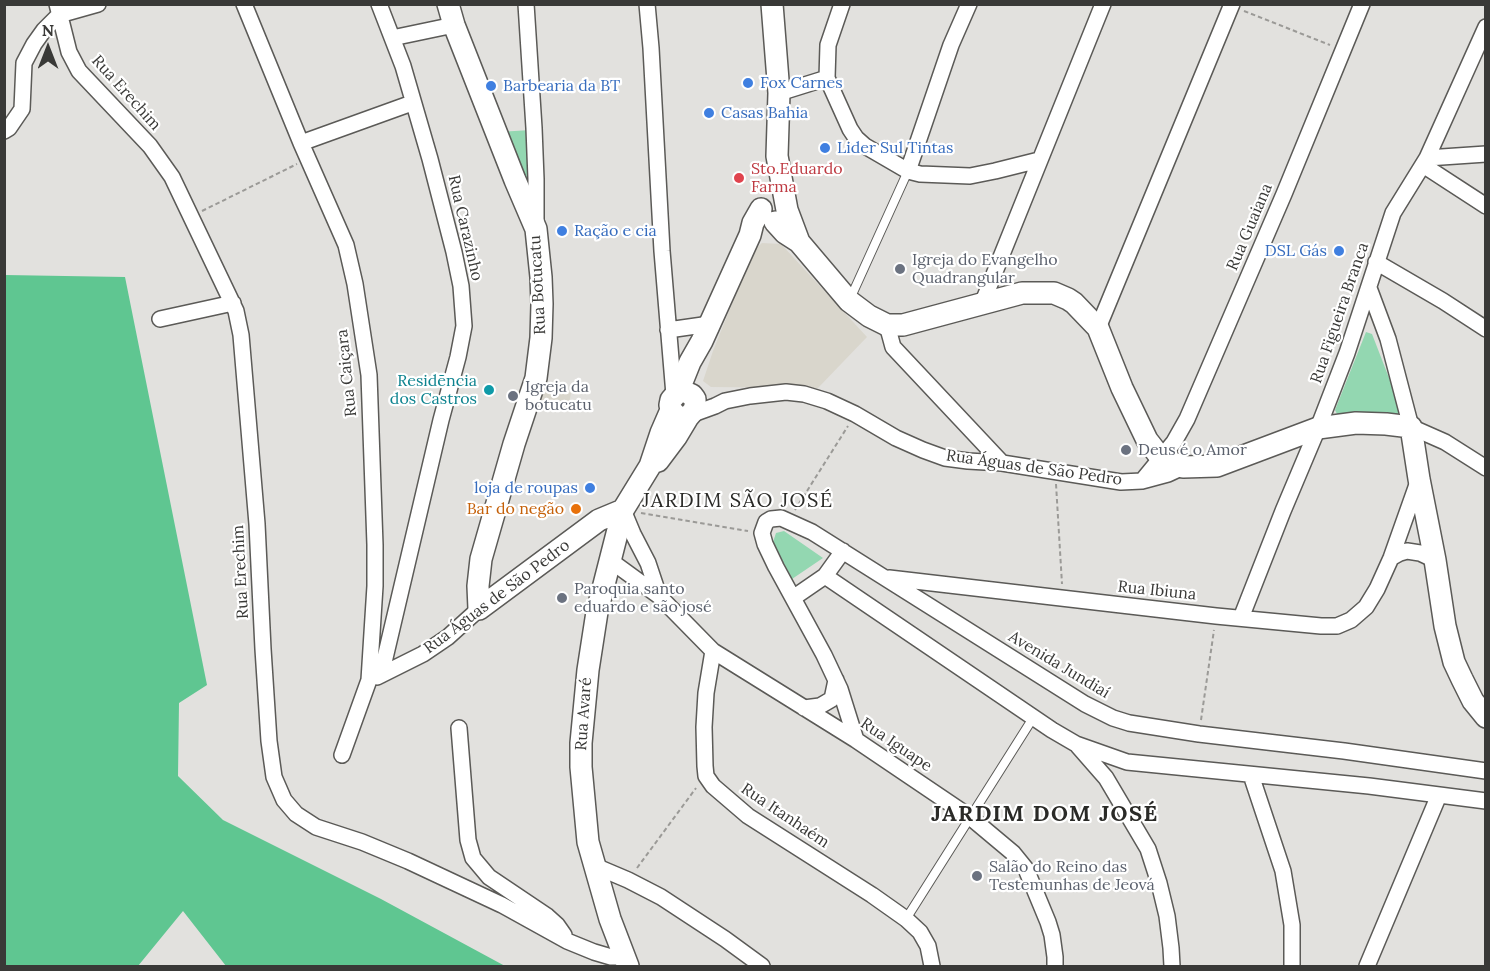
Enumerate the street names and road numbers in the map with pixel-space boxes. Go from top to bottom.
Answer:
street label: Rua Erechim [87,52,165,134]
street label: Rua Carazinho [444,173,486,283]
street label: Rua Guaiana [1223,181,1277,273]
street label: Rua Botucatu [526,235,550,335]
street label: Rua Figueira Branca [1307,240,1373,386]
street label: Rua Caiçara [333,328,361,418]
street label: Rua Águas de São Pedro [945,446,1123,490]
street label: Rua Erechim [229,524,253,620]
street label: Rua Águas de São Pedro [420,536,574,658]
street label: Rua Ibiuna [1117,577,1197,605]
street label: Avenida Jundiaí [1005,627,1113,703]
street label: Rua Avaré [572,677,596,751]
street label: Rua Iguape [857,714,935,776]
street label: Rua Itanhaém [737,779,833,853]

